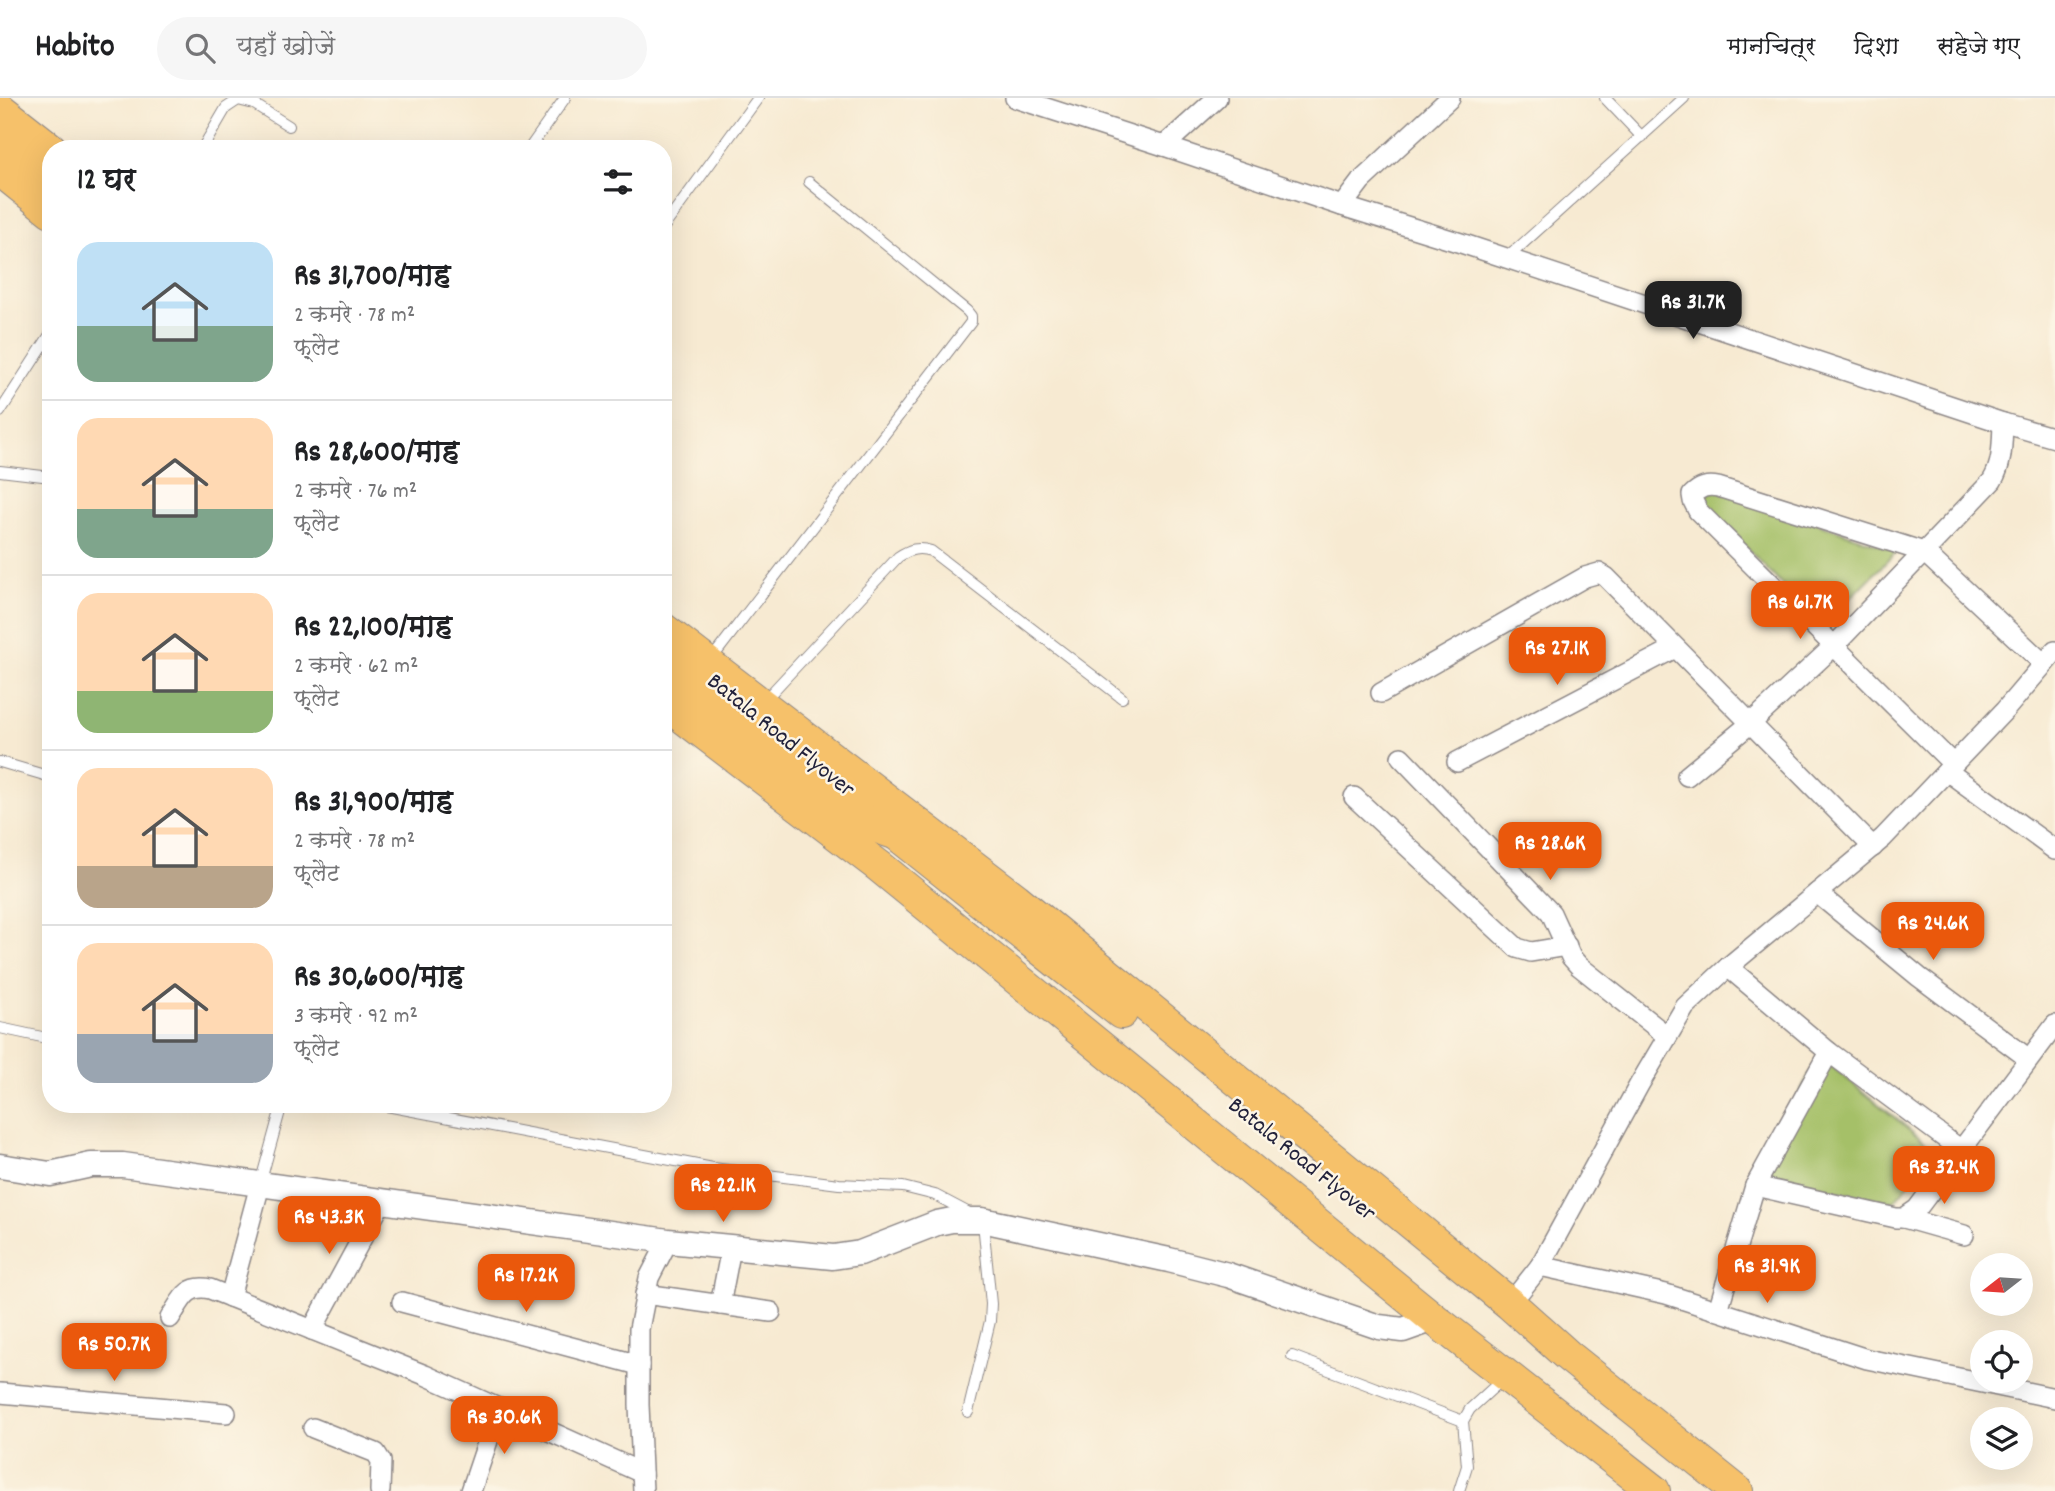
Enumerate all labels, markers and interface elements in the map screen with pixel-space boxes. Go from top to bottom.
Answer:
search box [157,17,647,80]
text: Habito [35,25,115,72]
icon: search [181,29,219,67]
text: यहाँ खोजें [237,30,335,67]
text: मानचित्र [1727,31,1815,65]
text: दिशा [1853,31,1899,65]
text: सहेजे गए [1937,31,2020,65]
text: 12 घर [77,161,136,204]
icon: filters [599,163,637,201]
text: Rs 31,700/माह [294,257,451,300]
icon: home [133,270,217,354]
pin: Rs 31.7K [1621,282,1765,341]
text: Rs 31.7K [1661,287,1725,320]
text: 2 कमरे · 78 m² [294,300,415,333]
text: फ़्लैट [294,333,340,366]
text: Rs 28,600/माह [294,433,459,476]
icon: home [133,446,217,530]
text: 2 कमरे · 76 m² [294,476,417,509]
text: फ़्लैट [294,509,340,542]
pin: Rs 61.7K [1728,582,1872,641]
text: Rs 61.7K [1767,587,1833,620]
text: Rs 22,100/माह [294,608,452,651]
icon: home [133,621,217,705]
pin: Rs 27.1K [1485,628,1629,687]
text: Rs 27.1K [1525,633,1589,666]
text: 2 कमरे · 62 m² [294,651,418,684]
street label: Batala Road Flyover [699,666,862,807]
text: फ़्लैट [294,684,340,717]
text: Rs 31,900/माह [294,783,453,826]
icon: home [133,796,217,880]
pin: Rs 28.6K [1478,822,1622,882]
text: 2 कमरे · 78 m² [294,826,415,859]
text: Rs 28.6K [1514,828,1586,861]
text: फ़्लैट [294,859,340,892]
pin: Rs 24.6K [1861,902,2005,962]
text: Rs 24.6K [1897,908,1969,941]
text: Rs 30,600/माह [294,958,464,1001]
icon: home [133,971,217,1055]
text: 3 कमरे · 92 m² [294,1001,418,1034]
text: फ़्लैट [294,1034,340,1067]
street label: Batala Road Flyover [1220,1090,1383,1231]
pin: Rs 32.4K [1872,1146,2016,1206]
text: Rs 32.4K [1909,1152,1979,1185]
pin: Rs 22.1K [651,1164,795,1224]
text: Rs 22.1K [690,1170,756,1203]
pin: Rs 43.3K [257,1196,401,1256]
text: Rs 43.3K [294,1202,364,1235]
pin: Rs 31.9K [1695,1246,1839,1305]
text: Rs 31.9K [1734,1251,1800,1284]
north arrow [1970,1253,2034,1316]
map controls [1970,1253,2033,1470]
pin: Rs 17.2K [454,1254,598,1314]
text: Rs 17.2K [494,1260,558,1293]
pin: Rs 50.7K [42,1324,186,1383]
text: Rs 50.7K [78,1329,150,1362]
button: locate [1970,1330,2033,1393]
pin: Rs 30.6K [432,1396,576,1456]
text: Rs 30.6K [467,1402,541,1435]
button: layers [1970,1407,2033,1470]

